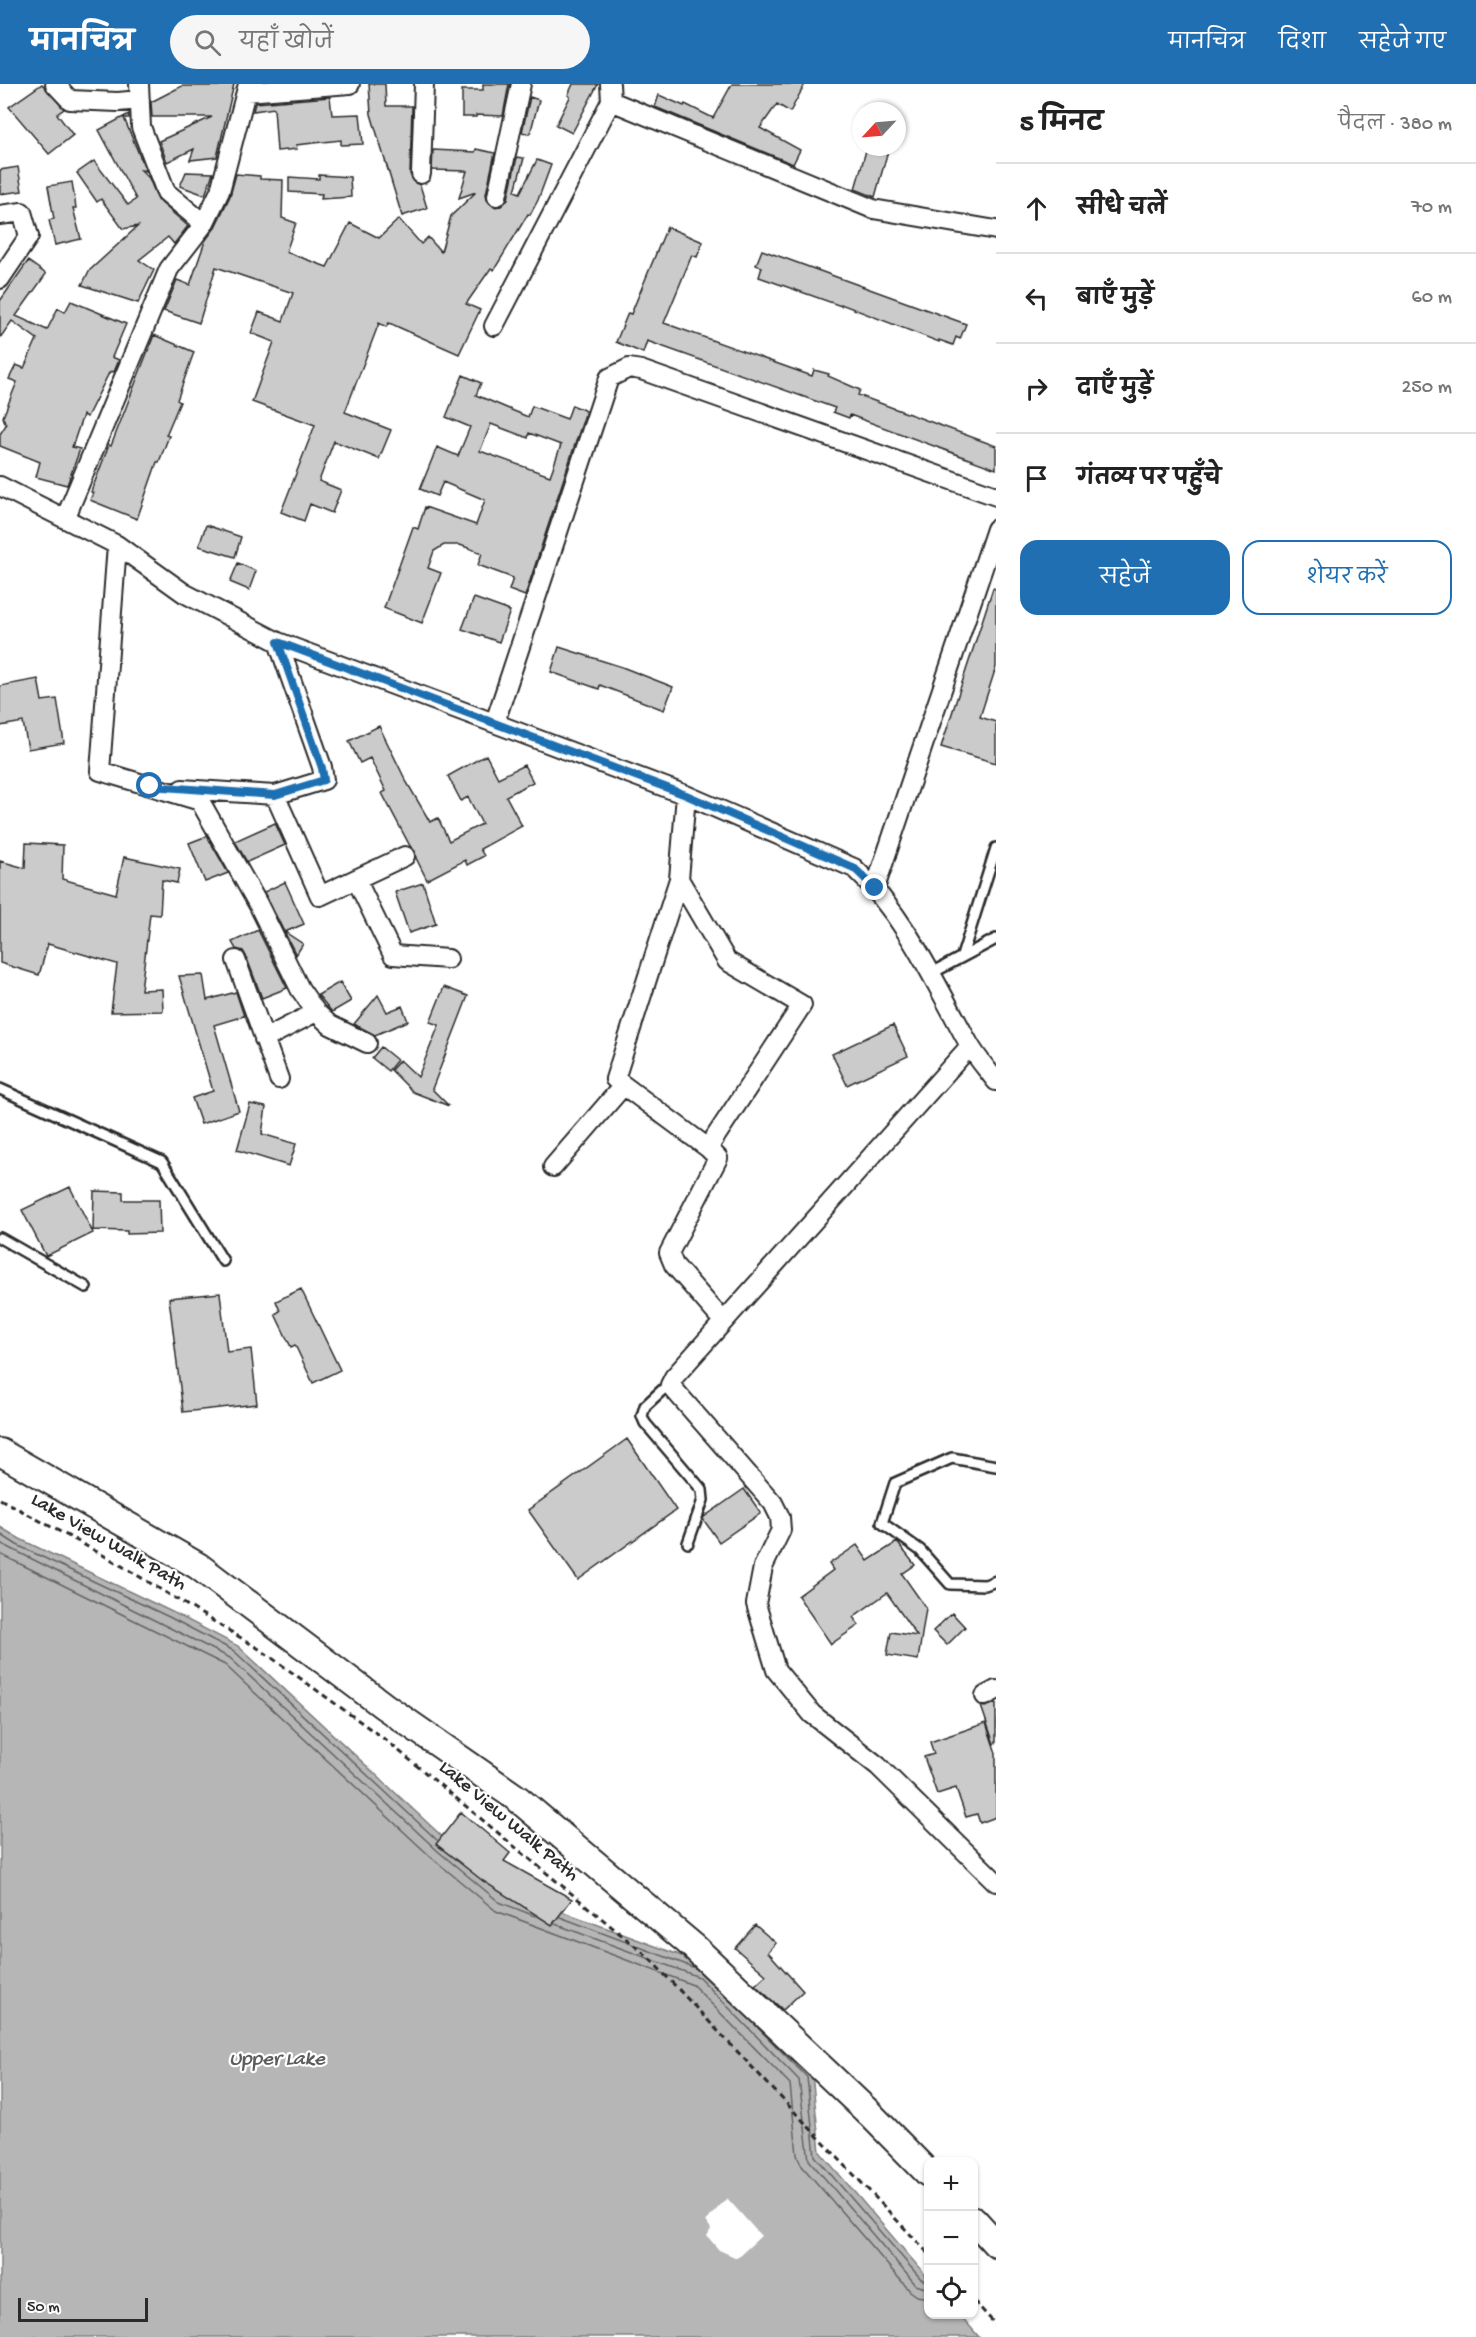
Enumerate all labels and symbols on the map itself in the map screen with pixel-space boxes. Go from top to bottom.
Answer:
north arrow [852,102,906,156]
route start [136,772,162,798]
route end [861,874,887,900]
street label: Lake View Walk Path [26,1489,190,1597]
street label: Lake View Walk Path [433,1757,583,1887]
water label: Upper Lake [229,2048,326,2073]
scale bar [18,2295,148,2322]

